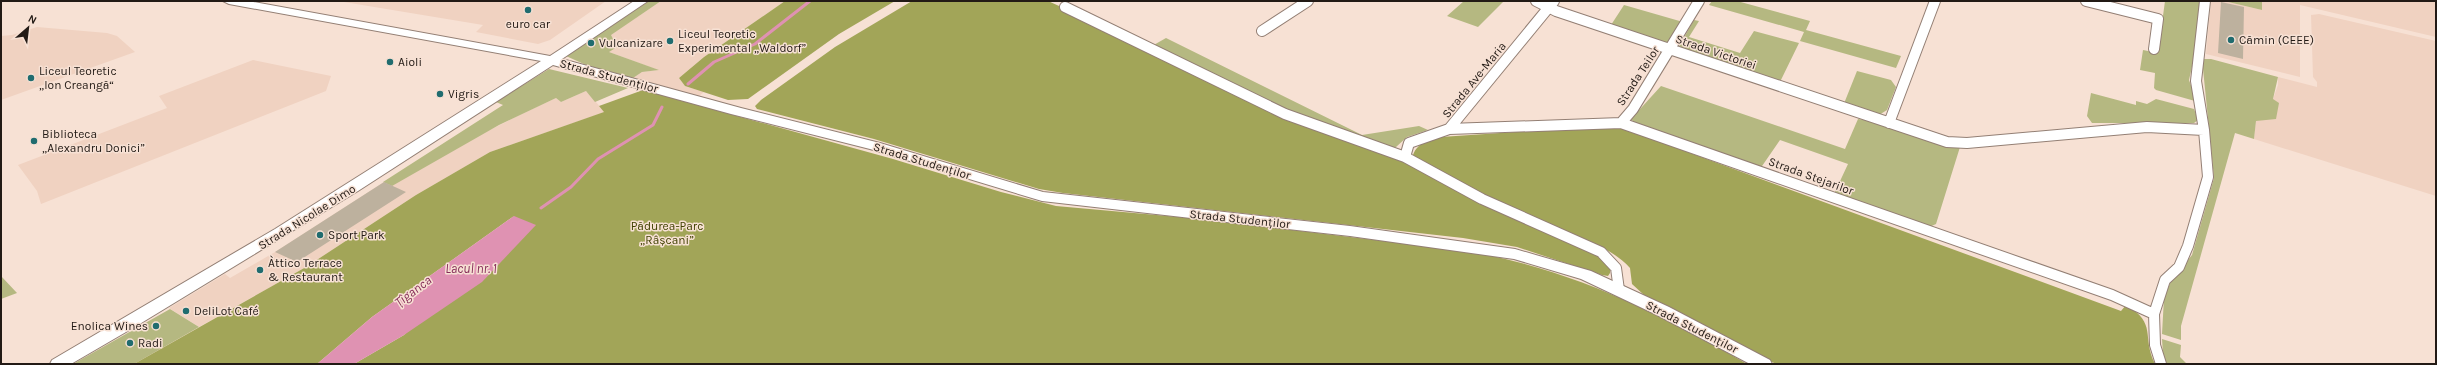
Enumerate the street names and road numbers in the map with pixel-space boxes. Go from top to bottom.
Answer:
street label: Strada Victoriei [1674,32,1758,72]
street label: Strada Ave-Maria [1439,39,1509,121]
street label: Strada Teilor [1614,43,1663,108]
street label: Strada Studenților [558,56,660,96]
street label: Strada Studenților [872,140,973,183]
street label: Strada Stejarilor [1766,154,1856,198]
street label: Strada Nicolae Dimo [256,181,358,253]
street label: Strada Studenților [1189,207,1292,231]
street label: Strada Studenților [1644,298,1741,357]

